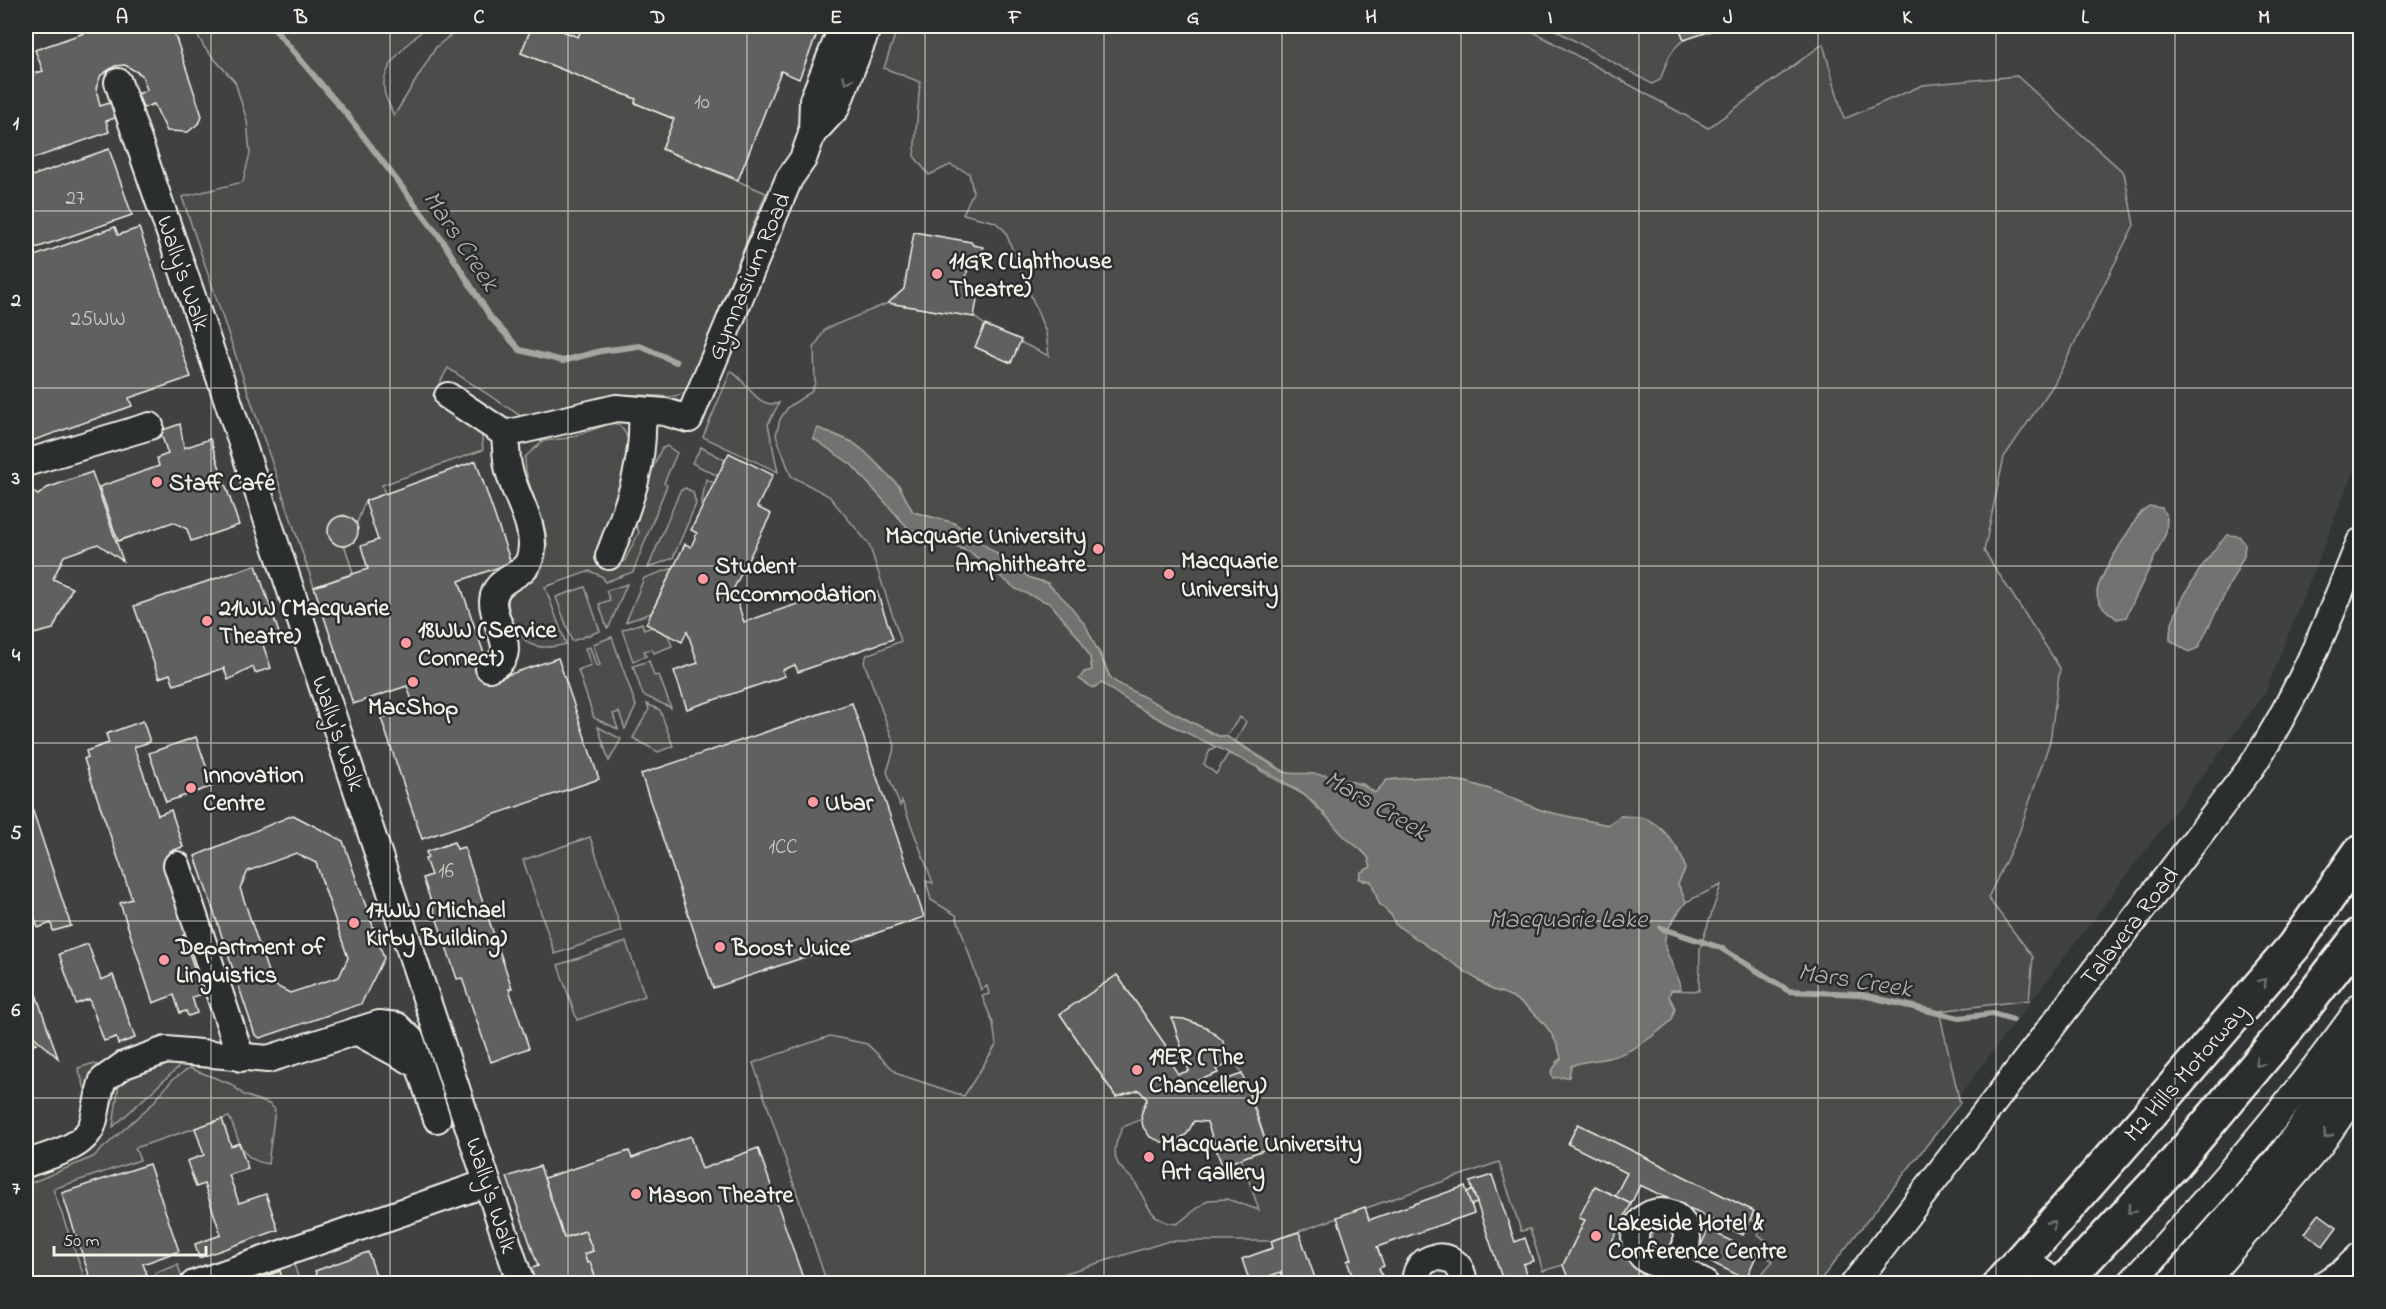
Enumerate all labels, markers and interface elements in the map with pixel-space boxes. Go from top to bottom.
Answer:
text: A [116,4,128,33]
text: B [293,4,308,33]
text: C [474,4,485,33]
text: D [650,4,665,33]
text: E [830,4,842,33]
text: F [1008,4,1022,33]
text: G [1187,4,1200,33]
text: H [1365,4,1377,33]
text: I [1548,4,1553,33]
text: J [1723,4,1733,33]
text: K [1902,4,1913,33]
text: L [2081,4,2089,33]
text: M [2258,4,2270,33]
one-way arrow [842,74,854,85]
house number: 10 [694,88,710,118]
text: 1 [13,110,20,139]
house number: 27 [65,184,85,214]
water label: Mars Creek [412,184,508,301]
street label: Gymnasium Road [699,187,802,367]
street label: Wally's Walk [145,211,218,337]
place label: 11GR (Lighthouse Theatre) [949,245,1113,308]
marker: 11GR (Lighthouse Theatre) [930,267,944,281]
text: 2 [10,287,21,316]
house number: 25WW [71,305,126,335]
text: 3 [11,465,20,494]
place label: Staff Café [169,467,276,502]
marker: Staff Café [150,475,164,489]
place label: Macquarie University Amphitheatre [885,520,1087,583]
marker: Macquarie University Amphitheatre [1091,542,1105,556]
place label: Macquarie University [1181,545,1280,609]
place label: Student Accommodation [715,550,877,613]
marker: Macquarie University [1162,567,1176,581]
marker: Student Accommodation [696,572,710,586]
place label: 21WW (Macquarie Theatre) [218,592,390,655]
marker: 21WW (Macquarie Theatre) [200,614,214,628]
place label: 18WW (Service Connect) [418,614,558,677]
marker: 18WW (Service Connect) [399,636,413,650]
text: 4 [12,642,21,671]
street label: Wally's Walk [300,671,373,797]
marker: MacShop [406,675,420,689]
place label: MacShop [368,691,458,726]
place label: Innovation Centre [203,759,304,822]
water label: Mars Creek [1316,761,1436,853]
marker: Innovation Centre [184,781,198,795]
place label: Ubar [825,787,874,822]
marker: Ubar [806,795,820,809]
text: 5 [10,820,22,849]
house number: 1CC [768,833,798,863]
house number: 16 [438,857,454,887]
street label: Talavera Road [2073,860,2189,995]
place label: 17WW (Michael Kirby Building) [366,894,507,958]
water label: Macquarie Lake [1489,902,1649,940]
marker: 17WW (Michael Kirby Building) [347,916,361,930]
place label: Department of Linguistics [175,931,326,995]
place label: Boost Juice [731,932,852,967]
marker: Boost Juice [713,940,727,954]
marker: Department of Linguistics [157,953,171,967]
water label: Mars Creek [1795,954,1916,1010]
one-way arrow [2256,978,2267,989]
street label: M2 Hills Motorway [2117,996,2258,1151]
text: 6 [12,997,21,1026]
place label: 19ER (The Chancellery) [1149,1041,1266,1105]
one-way arrow [2255,1056,2266,1067]
marker: 19ER (The Chancellery) [1130,1063,1144,1077]
place label: Macquarie University Art Gallery [1161,1128,1362,1192]
one-way arrow [2323,1128,2334,1139]
street label: Wally's Walk [454,1133,525,1259]
marker: Macquarie University Art Gallery [1142,1150,1156,1164]
text: 7 [12,1175,21,1204]
place label: Mason Theatre [648,1179,794,1214]
marker: Mason Theatre [629,1187,643,1201]
one-way arrow [2127,1203,2138,1214]
place label: Lakeside Hotel & Conference Centre [1608,1207,1788,1270]
scale bar [54,1219,206,1257]
one-way arrow [2045,1220,2056,1231]
text: 50 m [63,1229,100,1255]
marker: Lakeside Hotel & Conference Centre [1589,1229,1603,1243]

